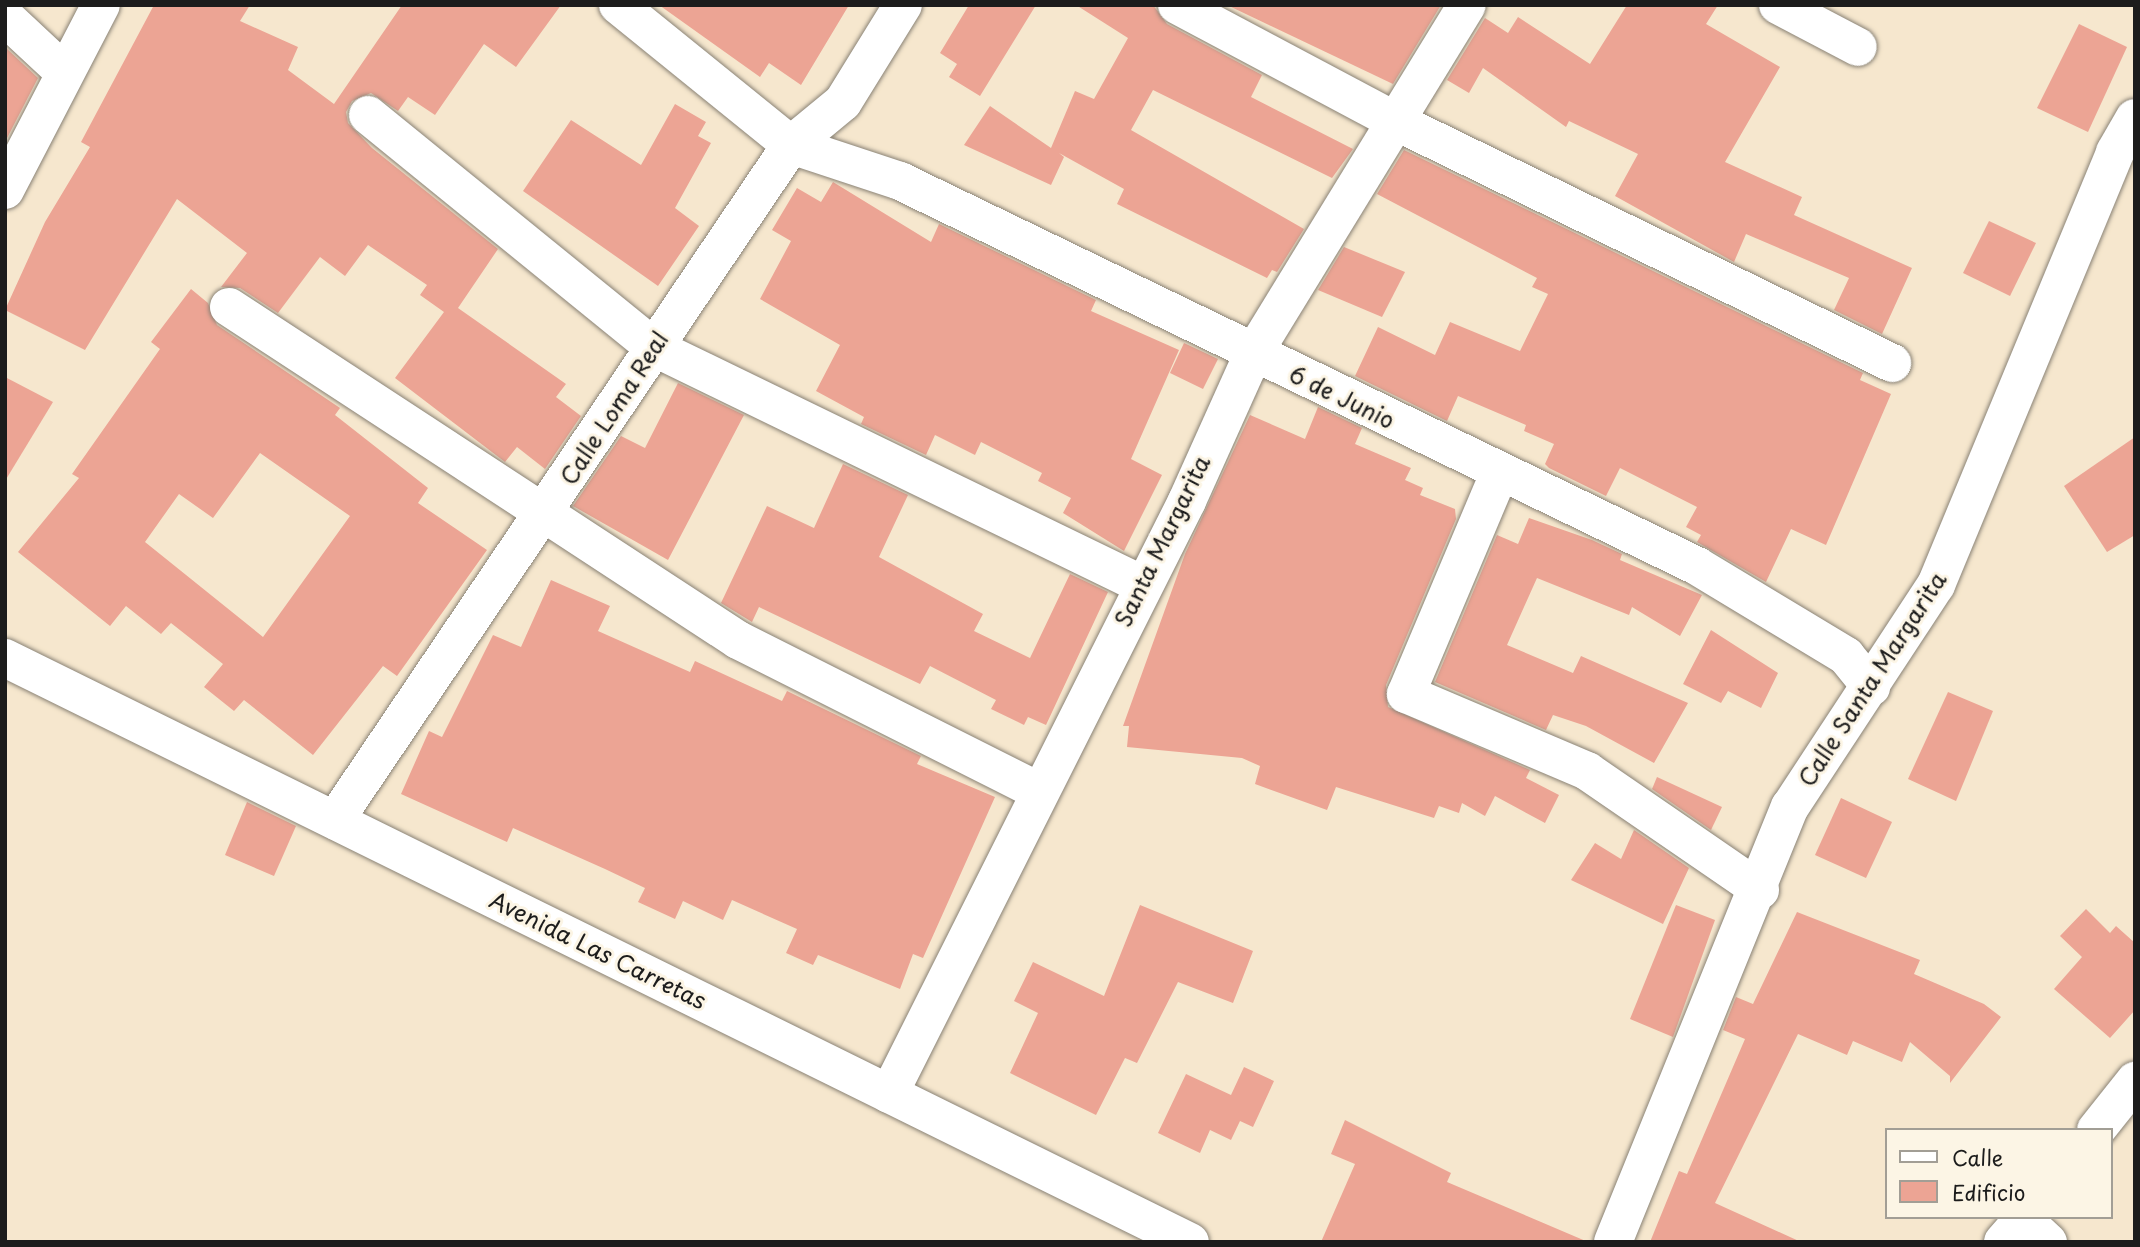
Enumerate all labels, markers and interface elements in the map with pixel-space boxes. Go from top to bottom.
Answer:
street label: Calle Loma Real [554,325,674,491]
street label: 6 de Junio [1283,359,1401,435]
street label: Santa Margarita [1108,451,1216,631]
street label: Calle Santa Margarita [1792,566,1952,792]
street label: Avenida Las Carretas [485,885,711,1015]
legend [1884,1128,2112,1219]
text: Calle [1952,1141,2003,1173]
text: Edificio [1952,1176,2025,1208]

